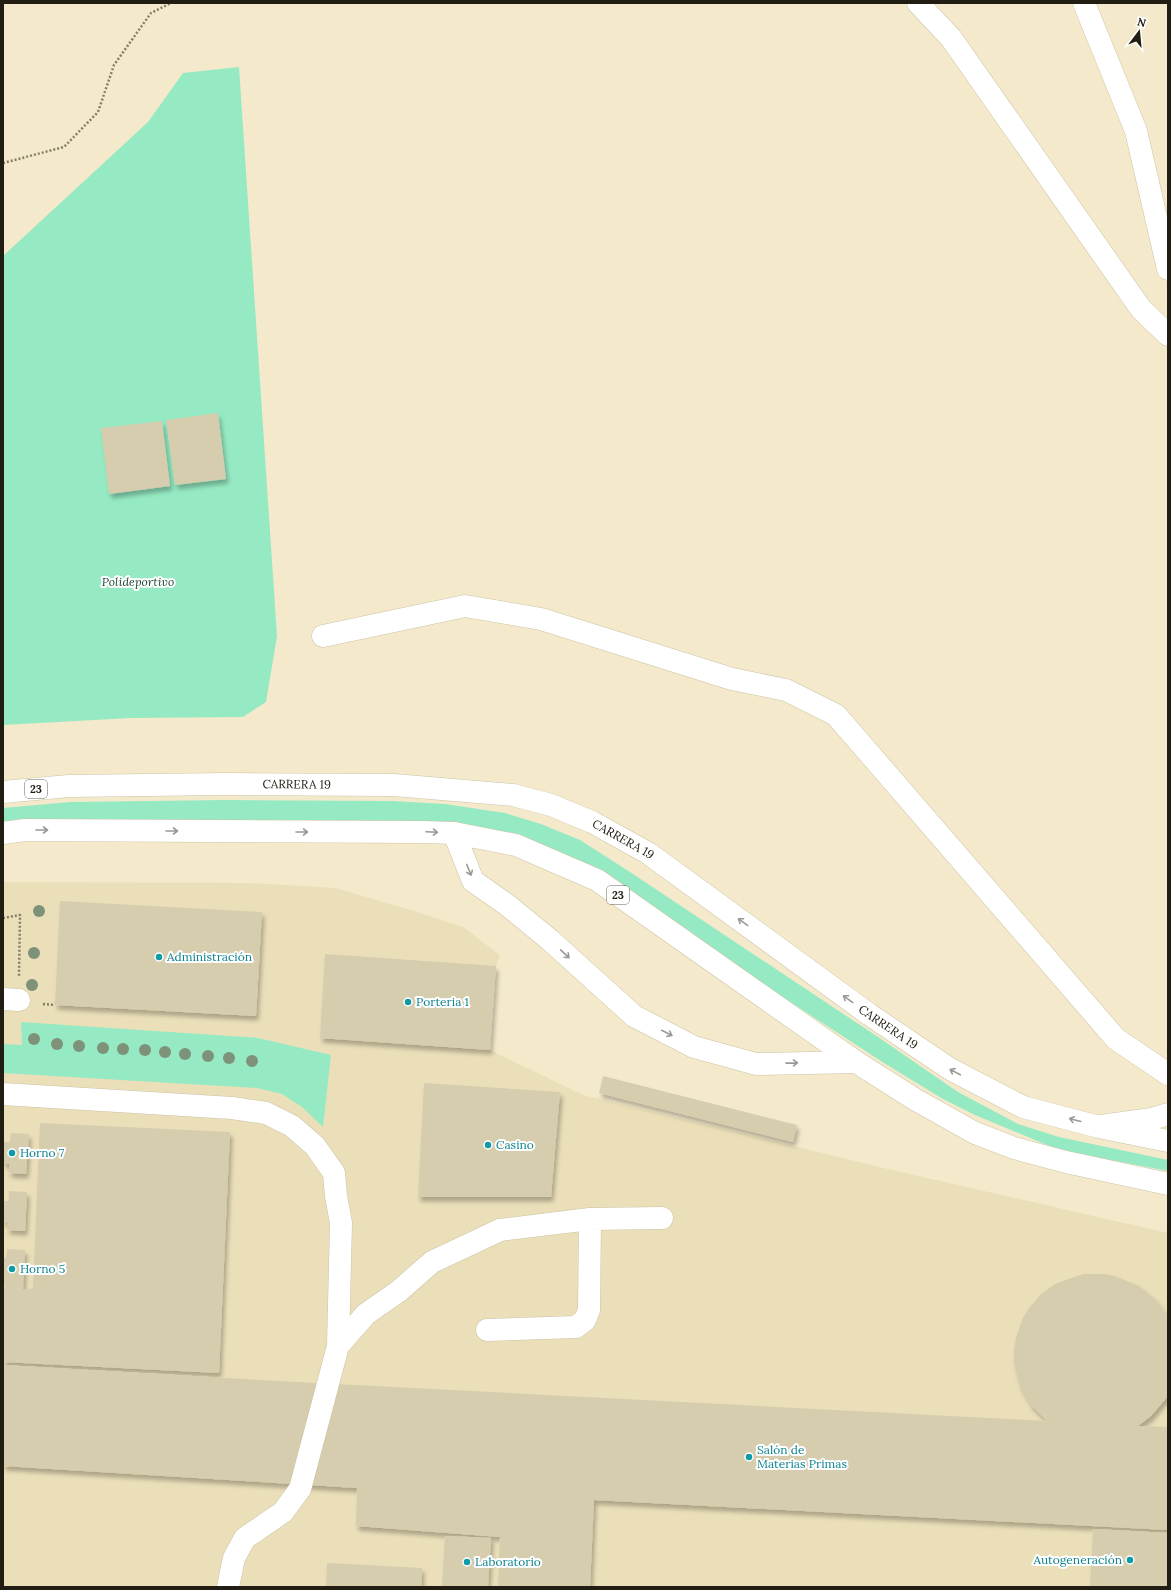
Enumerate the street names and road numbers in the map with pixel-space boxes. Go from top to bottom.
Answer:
street label: CARRERA 19 [262,776,331,792]
road number: 23 [25,780,47,798]
street label: CARRERA 19 [590,816,657,862]
road number: 23 [607,886,629,904]
street label: CARRERA 19 [856,1001,921,1052]

